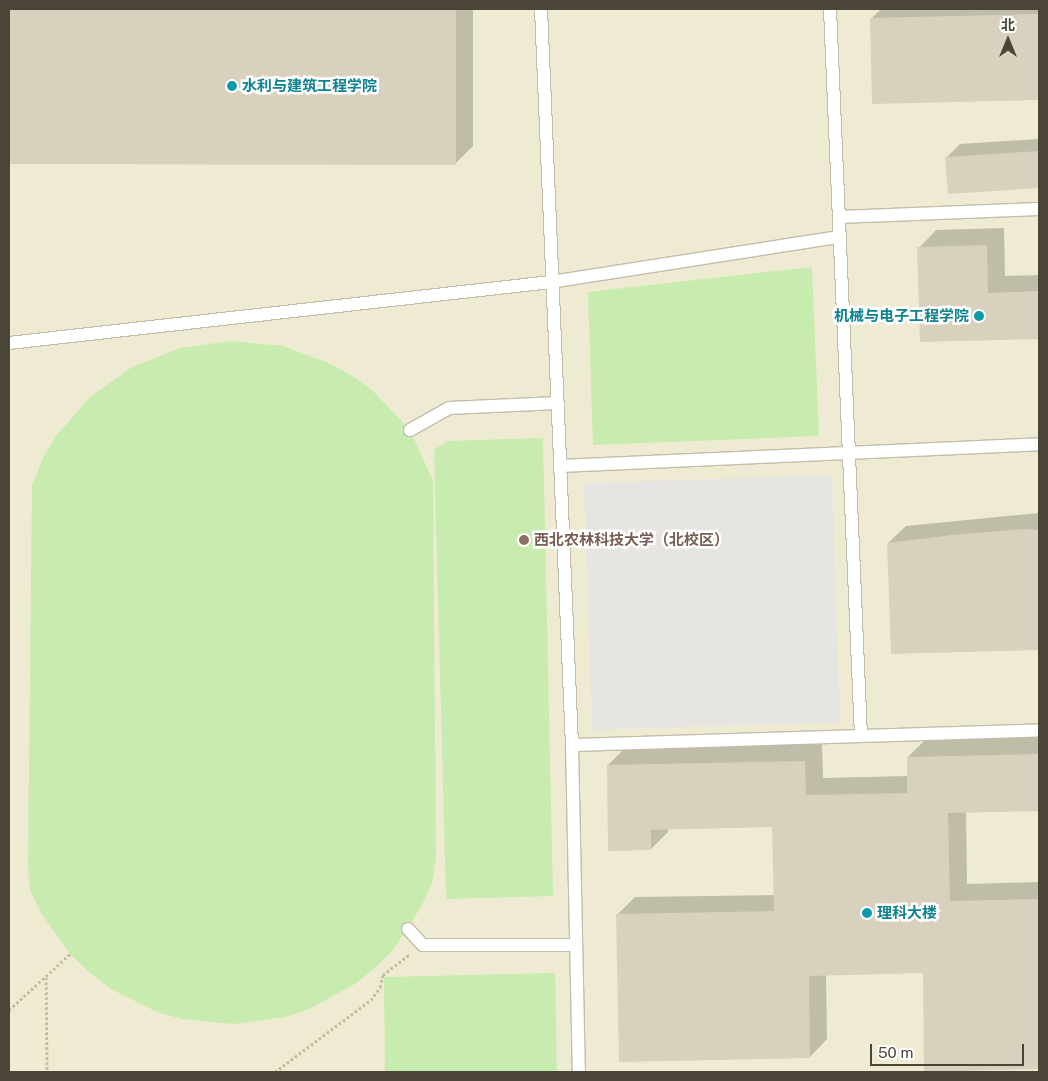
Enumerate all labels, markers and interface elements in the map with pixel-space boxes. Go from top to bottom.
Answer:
north arrow [983,15,1033,65]
text: 北 [1001,17,1015,33]
place label: 水利与建筑工程学院 [242,77,377,95]
marker: 水利与建筑工程学院 [226,80,238,92]
place label: 机械与电子工程学院 [834,307,969,325]
marker: 机械与电子工程学院 [973,310,985,322]
place label: 西北农林科技大学（北校区） [534,531,729,549]
marker: 西北农林科技大学（北校区） [518,534,530,546]
place label: 理科大楼 [877,904,937,922]
marker: 理科大楼 [861,907,873,919]
scale bar [873,1034,1027,1066]
text: 50 m [878,1044,913,1061]

